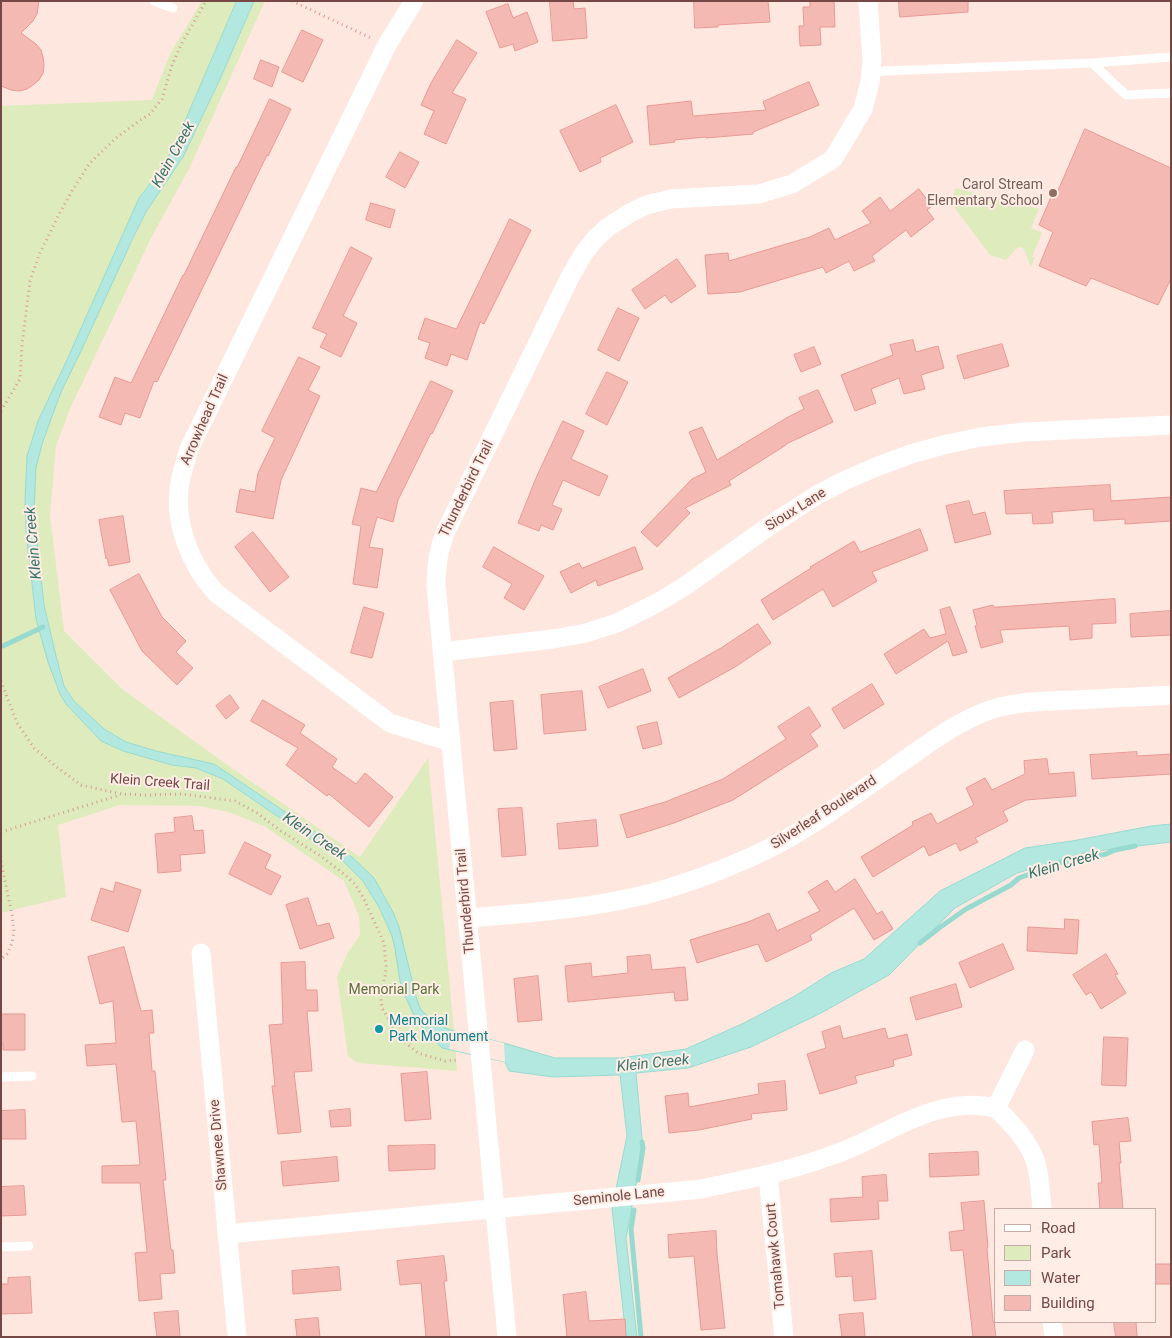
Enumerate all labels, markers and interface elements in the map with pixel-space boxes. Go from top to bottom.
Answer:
water label: Klein Creek [149,119,199,191]
place label: Carol Stream Elementary School [927,177,1043,210]
marker: Carol Stream Elementary School [1047,187,1059,199]
street label: Arrowhead Trail [177,372,233,468]
street label: Thunderbird Trail [436,438,498,540]
street label: Sioux Lane [763,485,829,535]
water label: Klein Creek [22,506,46,580]
street label: Klein Creek Trail [109,771,211,795]
street label: Silverleaf Boulevard [768,773,880,853]
water label: Klein Creek [279,809,349,865]
water label: Klein Creek [1027,846,1101,884]
street label: Thunderbird Trail [453,848,479,954]
park label: Memorial Park [349,982,439,998]
place label: Memorial Park Monument [389,1013,488,1046]
marker: Memorial Park Monument [373,1023,385,1035]
water label: Klein Creek [616,1051,690,1077]
street label: Shawnee Drive [207,1099,231,1191]
street label: Seminole Lane [573,1184,665,1210]
street label: Tomahawk Court [763,1202,789,1310]
legend [994,1208,1157,1323]
text: Road [1041,1219,1075,1237]
text: Park [1041,1244,1071,1262]
text: Water [1041,1269,1080,1287]
text: Building [1041,1294,1095,1312]

